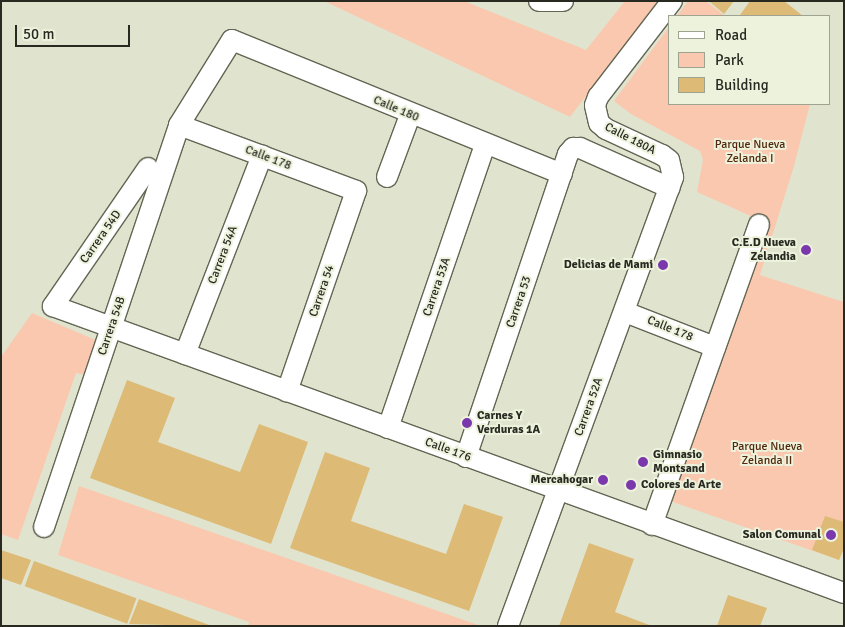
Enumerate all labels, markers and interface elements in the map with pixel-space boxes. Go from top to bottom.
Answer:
scale bar [18,15,132,47]
legend [668,15,830,105]
text: 50 m [23,25,54,43]
text: Road [715,26,747,44]
text: Park [715,51,744,69]
text: Building [715,76,769,94]
street label: Calle 180 [371,93,421,125]
street label: Calle 180A [602,120,658,158]
park label: Parque Nueva Zelanda I [715,138,785,166]
street label: Calle 178 [243,143,293,173]
street label: Carrera 54D [77,208,125,266]
street label: Carrera 54A [205,224,241,286]
place label: C.E.D Nueva Zelandia [732,236,796,264]
marker: C.E.D Nueva Zelandia [800,244,812,256]
street label: Carrera 53A [420,256,454,318]
place label: Delicias de Mami [564,258,653,272]
marker: Delicias de Mami [657,259,669,271]
street label: Carrera 54 [306,263,338,319]
street label: Carrera 53 [503,274,535,330]
street label: Carrera 54B [95,295,129,357]
street label: Calle 178 [645,313,695,345]
street label: Carrera 52A [572,376,606,438]
place label: Carnes Y Verduras 1A [477,409,540,437]
marker: Carnes Y Verduras 1A [461,417,473,429]
street label: Calle 176 [423,435,473,465]
park label: Parque Nueva Zelanda II [732,440,802,468]
place label: Gimnasio Montsand [653,448,705,476]
marker: Gimnasio Montsand [637,456,649,468]
place label: Mercahogar [530,473,593,487]
marker: Mercahogar [597,474,609,486]
place label: Colores de Arte [641,478,721,492]
marker: Colores de Arte [625,479,637,491]
place label: Salon Comunal [743,528,821,542]
marker: Salon Comunal [825,529,837,541]

